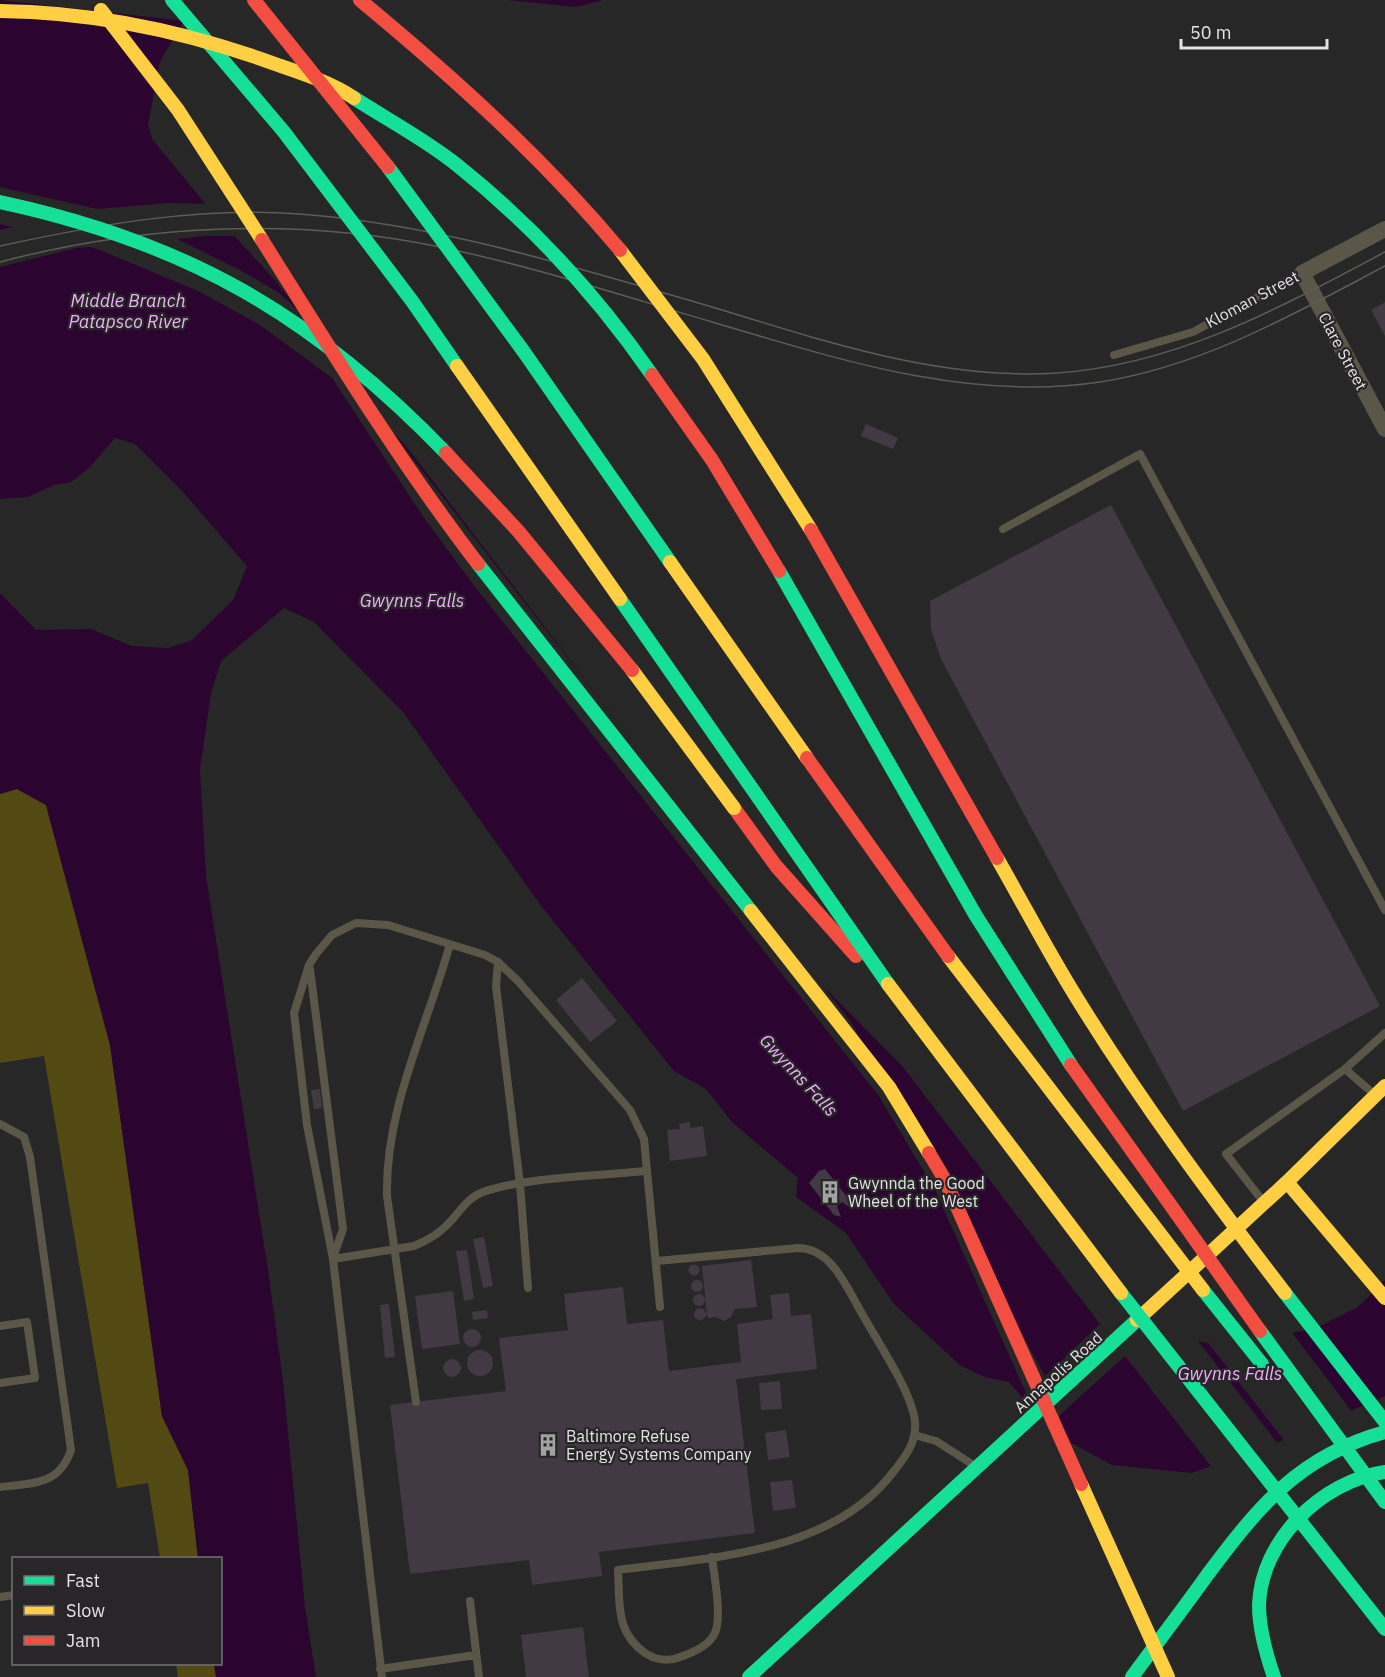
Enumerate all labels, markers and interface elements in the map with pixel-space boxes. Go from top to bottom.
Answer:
scale bar [1181,12,1326,50]
text: 50 m [1190,21,1232,44]
street label: Kloman Street [1202,266,1302,332]
water label: Middle Branch Patapsco River [69,289,188,333]
street label: Clare Street [1314,309,1372,393]
water label: Gwynns Falls [360,589,464,612]
water label: Gwynns Falls [755,1029,843,1121]
place label: Gwynnda the Good Wheel of the West [848,1173,985,1211]
building icon: Gwynnda the Good Wheel of the West [817,1179,843,1205]
street label: Annapolis Road [1010,1327,1106,1417]
water label: Gwynns Falls [1178,1362,1282,1385]
place label: Baltimore Refuse Energy Systems Company [566,1426,751,1464]
building icon: Baltimore Refuse Energy Systems Company [535,1432,561,1458]
legend [12,1557,222,1665]
text: Fast [66,1569,100,1592]
text: Slow [66,1599,105,1622]
text: Jam [66,1629,101,1652]

